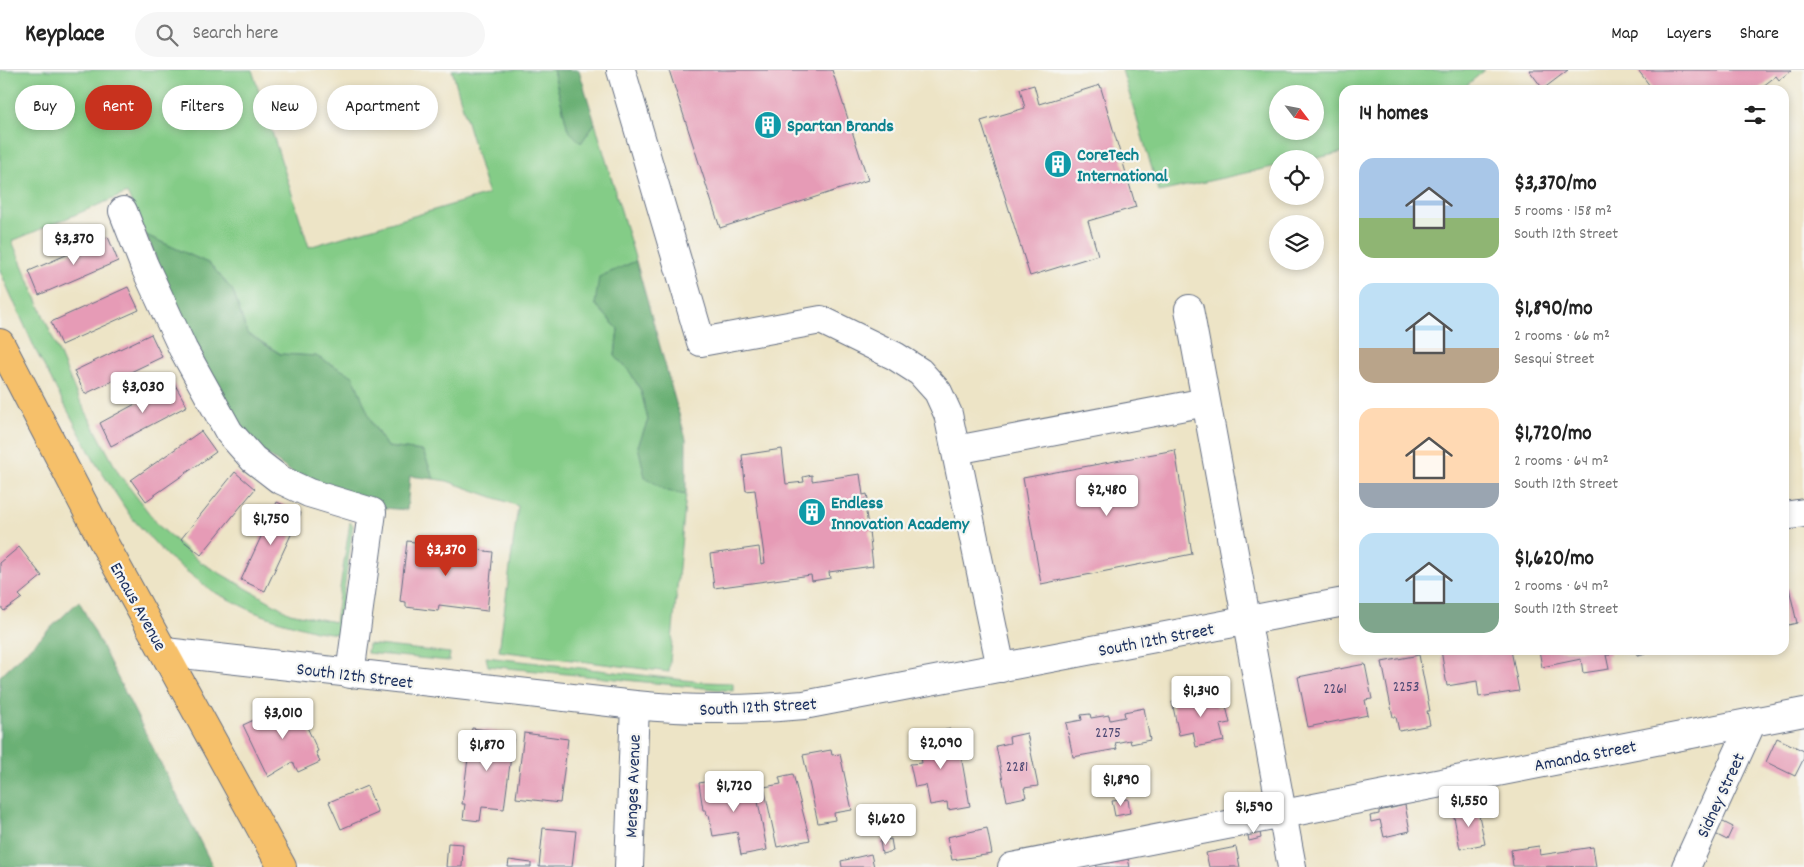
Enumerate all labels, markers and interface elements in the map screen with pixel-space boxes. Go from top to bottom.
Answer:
search box [135,12,485,57]
text: Keyplace [25,18,105,52]
icon: search [153,21,181,49]
text: Search here [193,21,278,48]
text: Map [1611,22,1638,47]
text: Layers [1666,22,1712,47]
text: Share [1740,22,1779,47]
chip: Buy [15,85,75,130]
chip: Rent [85,85,152,130]
chip: Filters [162,85,243,130]
chip: New [253,85,317,130]
chip: Apartment [327,85,438,130]
north arrow [1269,85,1324,140]
map controls [1269,85,1324,270]
text: 14 homes [1359,100,1429,130]
icon: filters [1741,101,1769,129]
building icon: Spartan Brands [753,110,783,140]
place label: Spartan Brands [787,115,894,140]
place label: CoreTech International [1077,144,1169,190]
building icon: CoreTech International [1043,149,1073,179]
button: locate [1269,150,1324,205]
text: $3,370/mo [1514,170,1597,200]
icon: home [1399,178,1459,238]
text: 5 rooms · 158 m² [1514,200,1612,223]
button: layers [1269,215,1324,270]
text: South 12th Street [1514,223,1618,246]
pin: $3,370 [33,224,115,266]
text: $3,370 [54,228,94,251]
text: $1,890/mo [1514,295,1592,325]
icon: home [1399,303,1459,363]
text: 2 rooms · 66 m² [1514,325,1610,348]
text: Sesqui Street [1514,348,1594,371]
pin: $3,030 [102,372,184,414]
text: $3,030 [122,376,164,399]
text: $1,720/mo [1514,420,1592,450]
icon: home [1399,428,1459,488]
text: 2 rooms · 64 m² [1514,450,1609,473]
text: South 12th Street [1514,473,1618,496]
pin: $2,480 [1066,474,1148,517]
text: $2,480 [1087,479,1127,502]
place label: Endless Innovation Academy [831,492,970,538]
building icon: Endless Innovation Academy [797,497,827,527]
pin: $1,750 [230,504,312,546]
text: $1,750 [253,508,289,531]
pin: $3,370 [405,534,487,577]
text: $3,370 [426,539,466,562]
text: $1,620/mo [1514,545,1594,575]
icon: home [1399,553,1459,613]
street label: Emaus Avenue [102,558,171,656]
text: 2 rooms · 64 m² [1514,575,1609,598]
text: South 12th Street [1514,598,1618,621]
street label: South 12th Street [1097,618,1217,665]
street label: South 12th Street [295,658,415,697]
pin: $1,340 [1160,676,1242,718]
house number: 2253 [1393,677,1419,699]
house number: 2261 [1323,679,1347,701]
text: $1,340 [1182,680,1220,703]
street label: South 12th Street [699,693,818,724]
pin: $3,010 [242,698,324,740]
text: $3,010 [263,702,303,725]
house number: 2275 [1095,723,1121,745]
pin: $2,090 [900,728,982,770]
pin: $1,870 [446,730,528,772]
text: $2,090 [920,732,962,755]
text: $1,870 [469,734,505,757]
street label: Menges Avenue [620,734,649,838]
street label: Amanda Street [1532,735,1639,780]
street label: Sidney Street [1692,749,1753,843]
house number: 2281 [1006,757,1028,779]
pin: $1,890 [1080,764,1162,807]
text: $1,890 [1102,769,1140,792]
pin: $1,720 [693,770,775,813]
text: $1,720 [716,775,752,798]
pin: $1,550 [1428,786,1510,828]
text: $1,550 [1450,790,1488,813]
pin: $1,590 [1213,792,1295,834]
text: $1,590 [1235,796,1273,819]
pin: $1,620 [845,804,927,846]
text: $1,620 [867,808,905,831]

